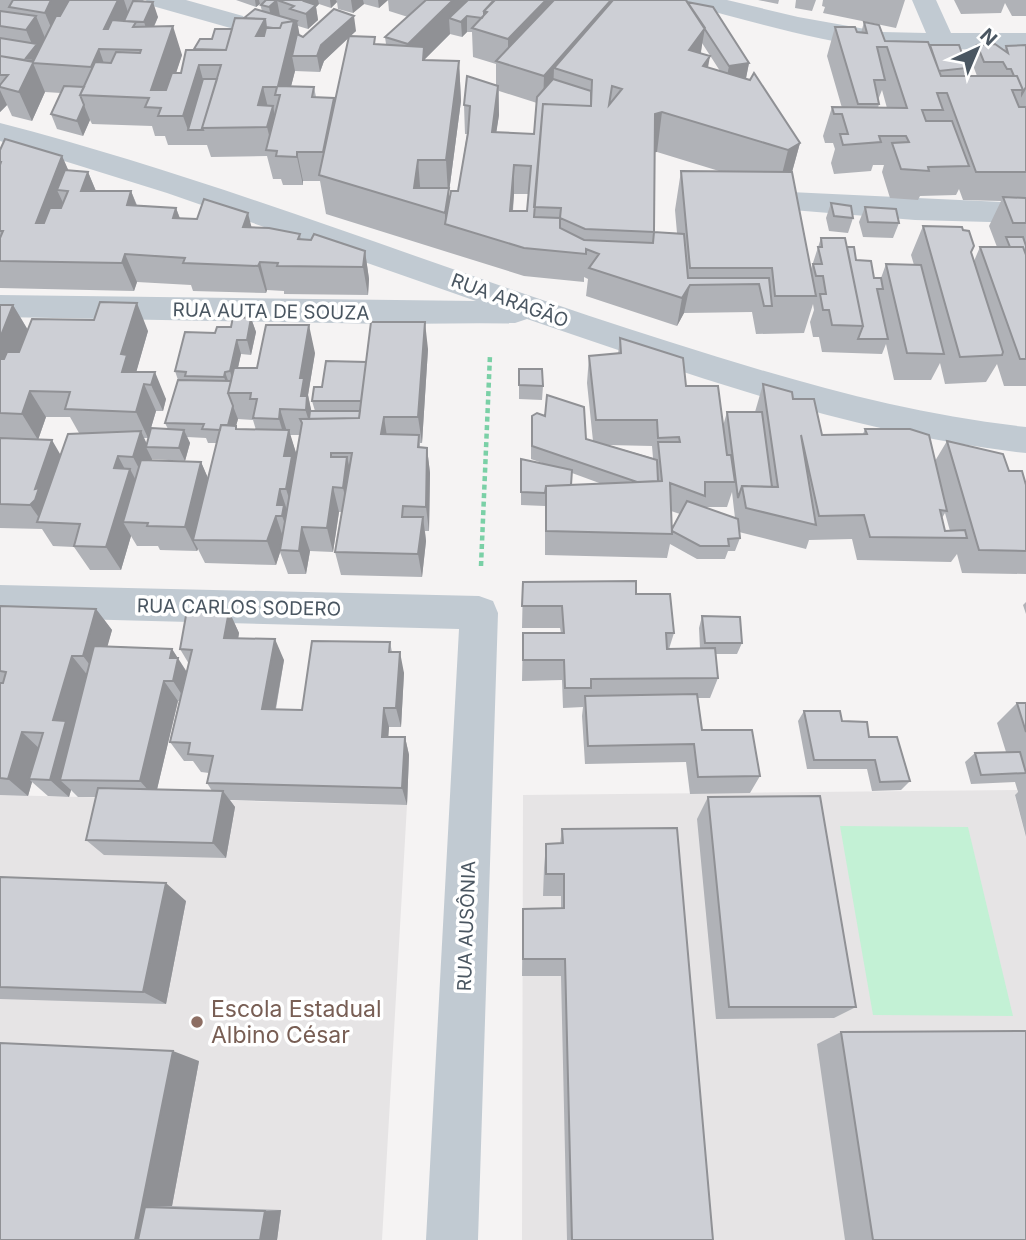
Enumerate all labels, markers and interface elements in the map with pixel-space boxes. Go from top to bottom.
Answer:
north arrow [942,14,1012,84]
text: N [975,24,1002,50]
street label: RUA ARAGÃO [448,269,572,332]
street label: RUA AUTA DE SOUZA [172,298,370,325]
street label: RUA CARLOS SODERO [137,594,341,621]
street label: RUA AUSÔNIA [453,860,480,992]
place label: Escola Estadual Albino César [211,995,382,1049]
marker: Escola Estadual Albino César [189,1014,205,1030]

